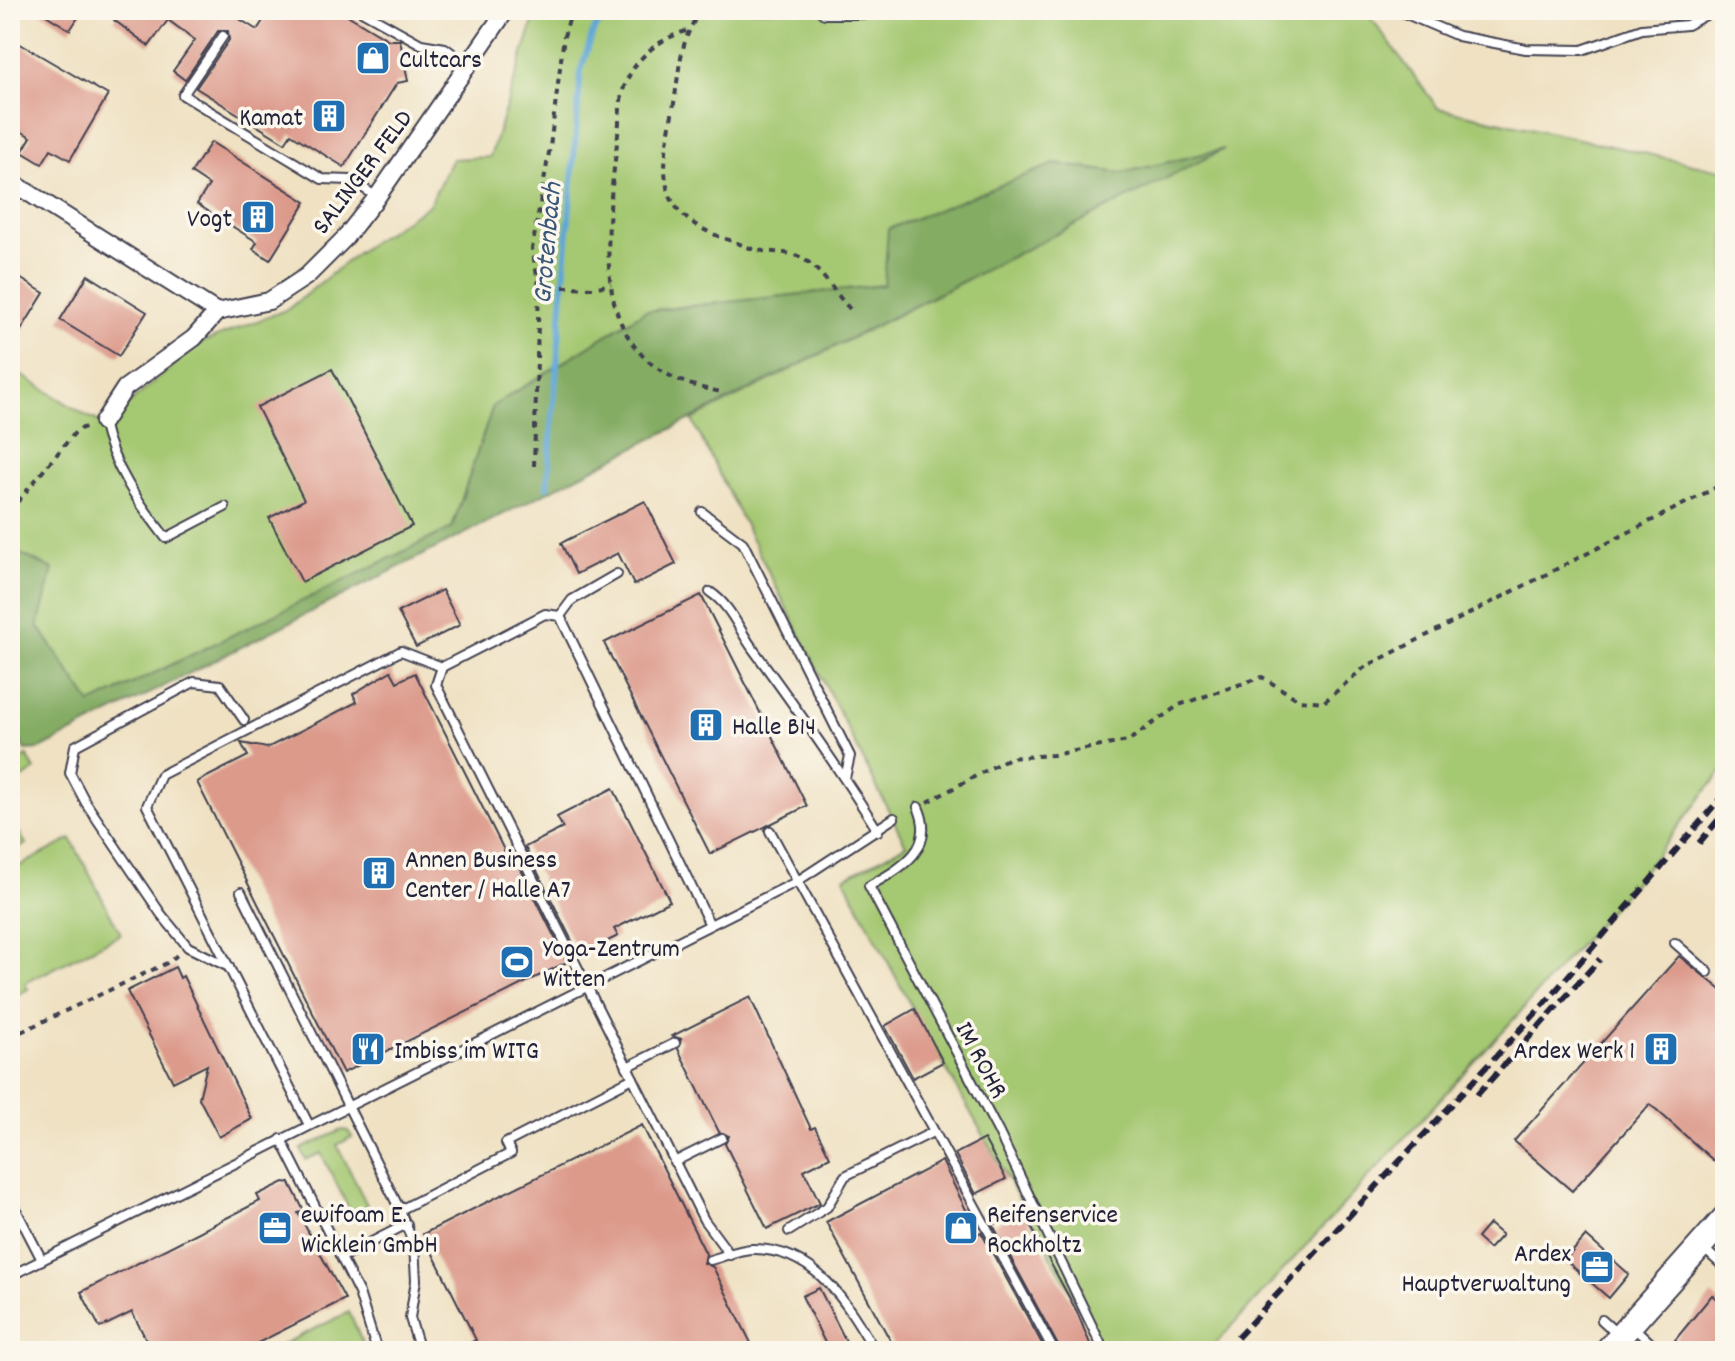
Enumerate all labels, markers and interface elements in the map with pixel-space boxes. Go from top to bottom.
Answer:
shop icon: Cultcars [354,39,392,77]
place label: Cultcars [399,43,482,80]
building icon: Kamat [310,97,348,135]
place label: Kamat [239,101,303,138]
street label: SALINGER FELD [304,103,423,243]
water label: Grotenbach [525,180,575,306]
building icon: Vogt [239,198,277,236]
place label: Vogt [187,202,232,239]
building icon: Halle B14 [687,706,725,744]
place label: Halle B14 [732,710,816,747]
place label: Annen Business Center / Halle A7 [405,843,571,910]
building icon: Annen Business Center / Halle A7 [360,854,398,892]
place label: Yoga-Zentrum Witten [543,932,680,999]
sports icon: Yoga-Zentrum Witten [498,943,536,981]
street label: IM ROHR [944,1015,1016,1106]
restaurant icon: Imbiss im WITG [349,1030,387,1068]
building icon: Ardex Werk 1 [1642,1030,1680,1068]
place label: Imbiss im WITG [394,1034,539,1071]
place label: Ardex Werk 1 [1514,1034,1635,1071]
place label: ewifoam E. Wicklein GmbH [301,1198,438,1265]
place label: Reifenservice Rockholtz [987,1198,1118,1265]
office icon: ewifoam E. Wicklein GmbH [256,1209,294,1247]
shop icon: Reifenservice Rockholtz [942,1209,980,1247]
place label: Ardex Hauptverwaltung [1401,1237,1571,1304]
office icon: Ardex Hauptverwaltung [1578,1248,1616,1286]

